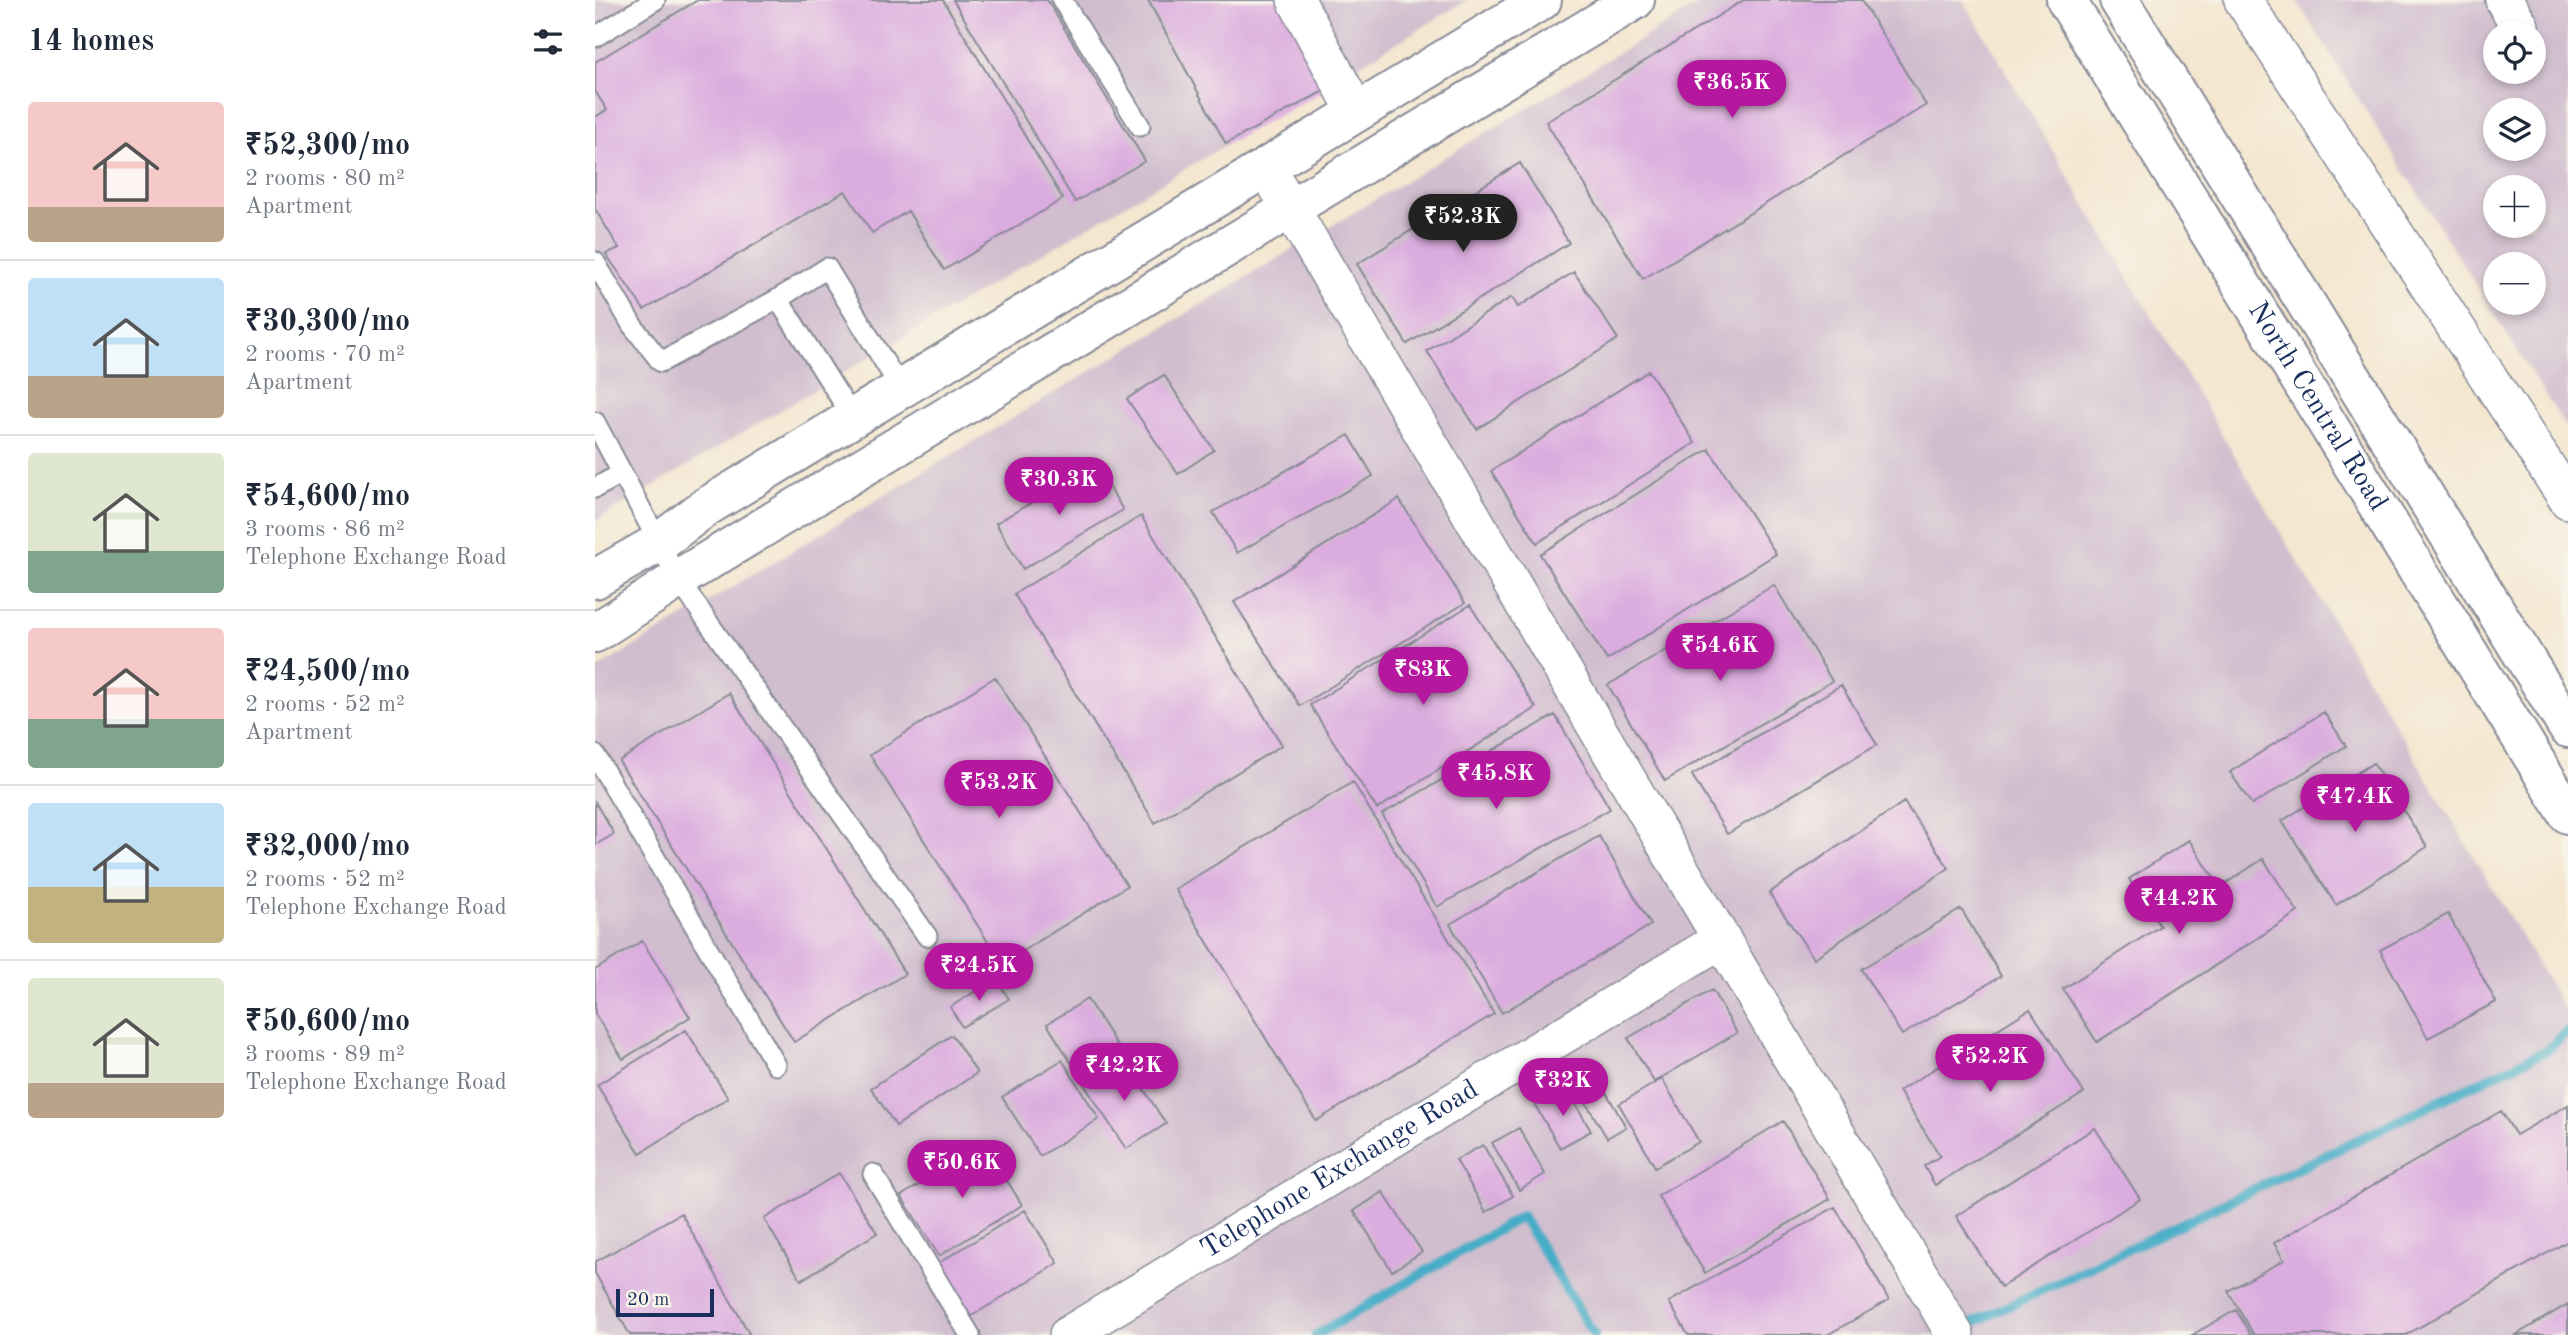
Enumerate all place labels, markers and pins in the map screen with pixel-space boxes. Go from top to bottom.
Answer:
pin: ₹36.5K [1675,60,1789,120]
pin: ₹52.3K [1406,194,1520,254]
pin: ₹30.3K [1002,458,1116,517]
pin: ₹54.6K [1663,624,1777,683]
pin: ₹83K [1382,648,1464,707]
pin: ₹45.8K [1439,752,1553,811]
pin: ₹53.2K [942,760,1056,820]
pin: ₹47.4K [2298,774,2412,834]
pin: ₹44.2K [2122,876,2236,936]
pin: ₹24.5K [922,944,1036,1003]
pin: ₹52.2K [1933,1034,2047,1094]
pin: ₹42.2K [1067,1044,1181,1103]
pin: ₹32K [1522,1058,1604,1118]
pin: ₹50.6K [905,1140,1019,1200]

